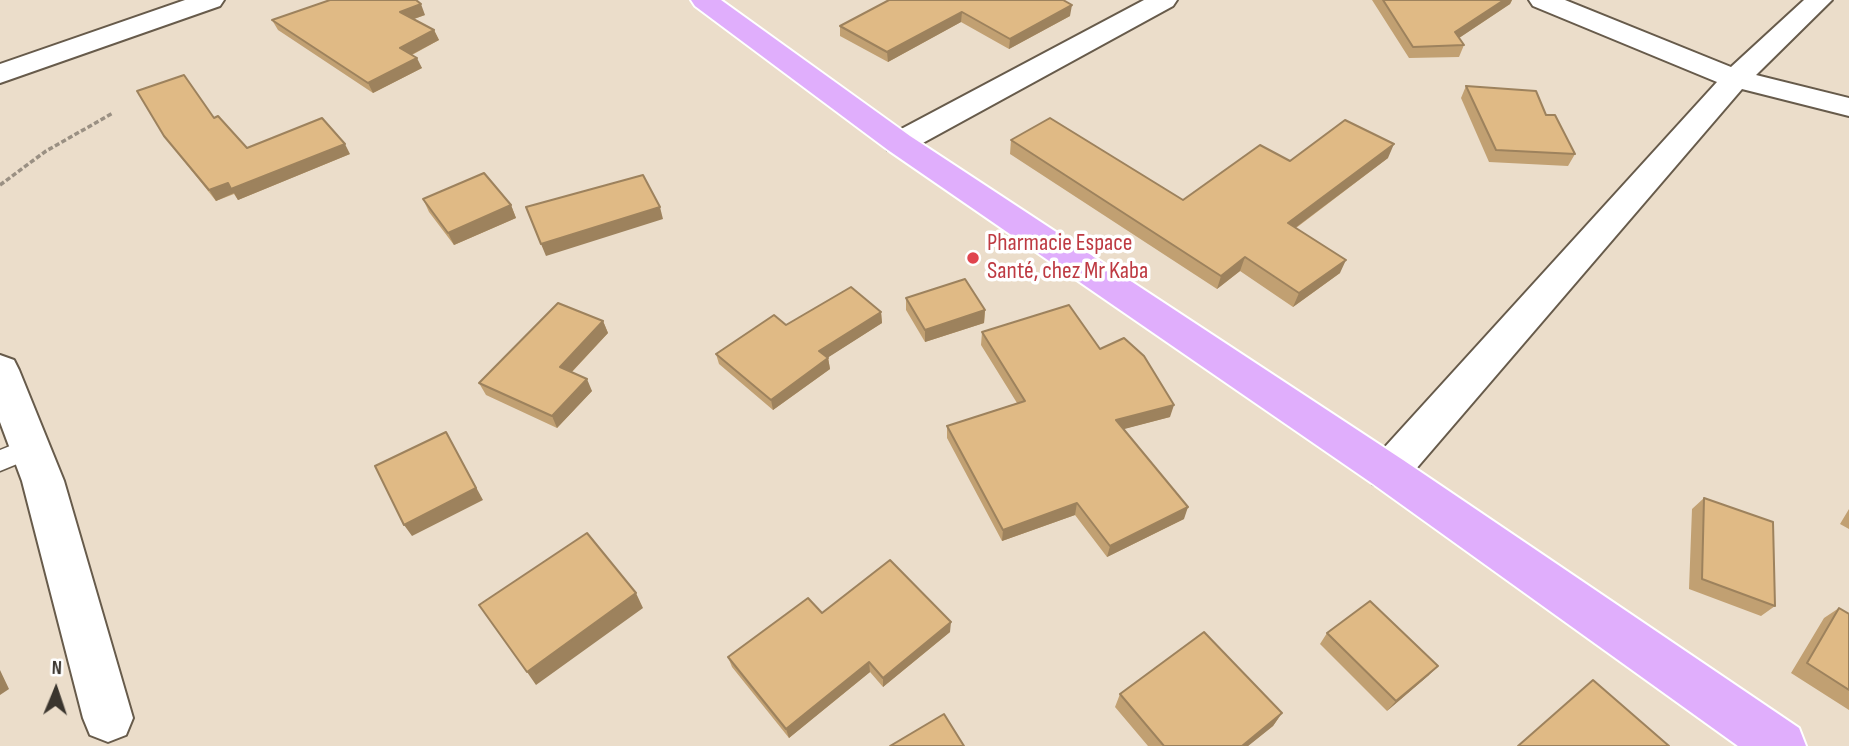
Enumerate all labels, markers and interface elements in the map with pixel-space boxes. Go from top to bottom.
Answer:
place label: Pharmacie Espace Santé, chez Mr Kaba [987,230,1148,286]
marker: Pharmacie Espace Santé, chez Mr Kaba [965,250,981,266]
north arrow [21,655,91,725]
text: N [51,657,62,680]

